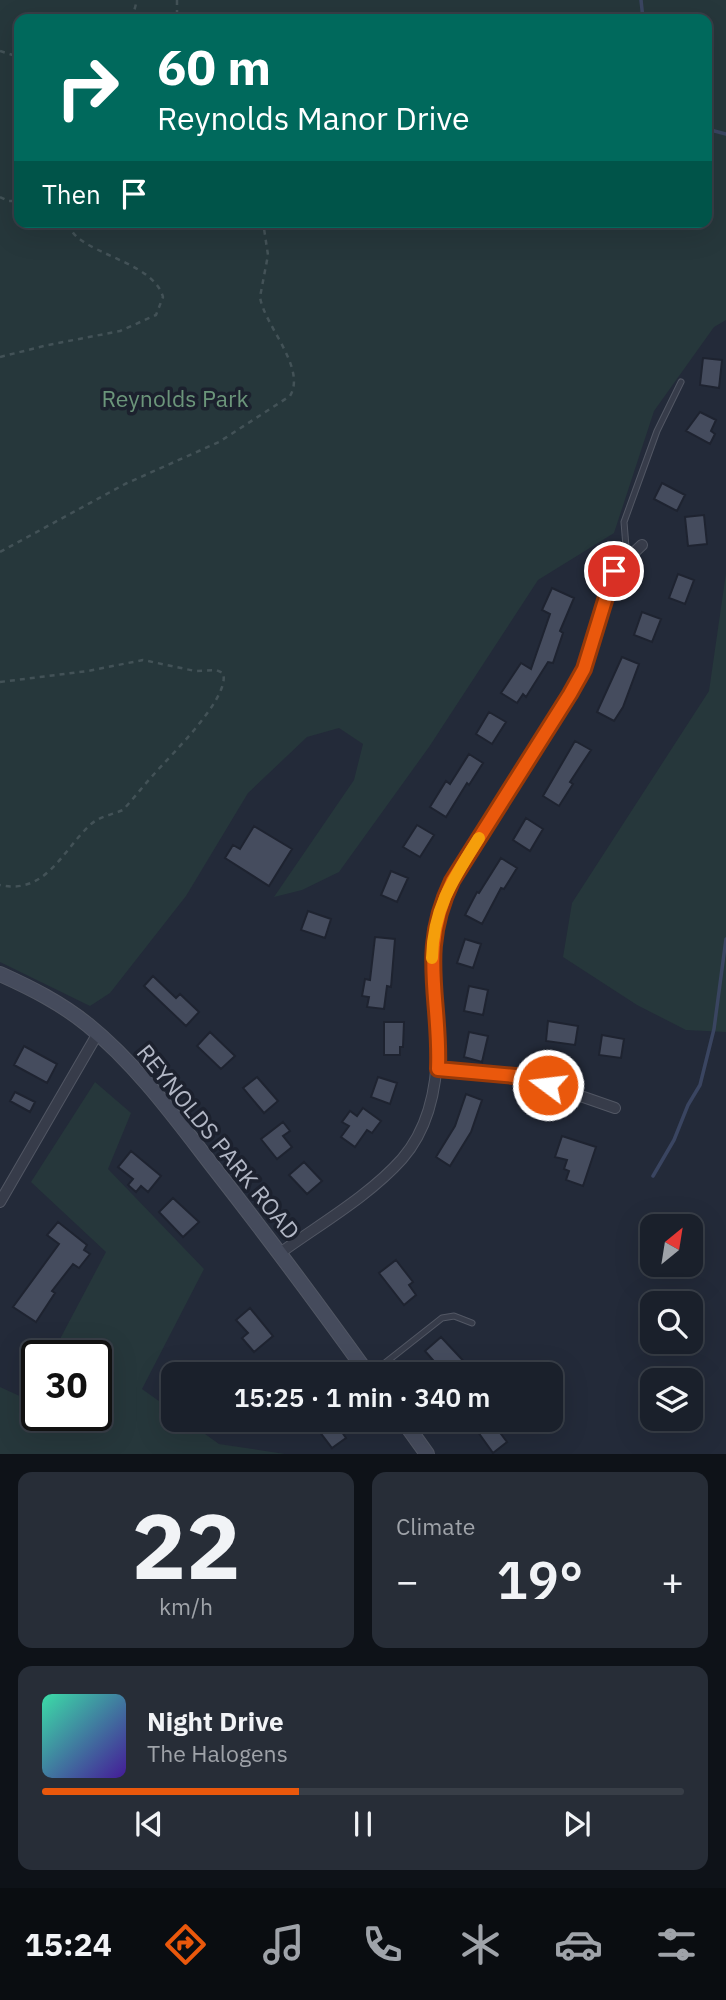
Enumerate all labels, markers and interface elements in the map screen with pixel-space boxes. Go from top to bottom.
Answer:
text: 60 m [157,35,271,98]
icon: right [42,42,133,133]
text: Reynolds Manor Drive [157,97,470,139]
icon: arrive [115,175,153,213]
text: Then [42,177,101,211]
park label: Reynolds Park [101,383,249,413]
pin [584,541,644,601]
icon: arrive [595,552,633,590]
street label: REYNOLDS PARK ROAD [131,1038,307,1245]
position arrow [511,1048,585,1122]
north arrow [640,1214,704,1278]
map controls [640,1214,703,1431]
button: search [640,1291,703,1354]
speed limit sign: 30 [21,1340,112,1431]
button: layers [640,1368,703,1431]
text: 15:25 · 1 min · 340 m [234,1380,490,1414]
text: 22 [131,1486,241,1604]
text: Climate [396,1511,475,1541]
text: 19° [497,1546,583,1613]
text: − [396,1556,419,1605]
text: + [661,1556,684,1605]
text: km/h [159,1591,213,1621]
text: Night Drive [147,1704,284,1738]
text: The Halogens [147,1738,288,1768]
icon: previous [130,1805,168,1843]
icon: pause [344,1805,382,1843]
icon: next [558,1805,596,1843]
icon: directions [161,1920,210,1969]
icon: music [259,1920,308,1969]
icon: phone [358,1920,407,1969]
icon: climate [456,1920,505,1969]
icon: car [554,1920,603,1969]
icon: filters [652,1920,701,1969]
text: 15:24 [25,1923,112,1965]

